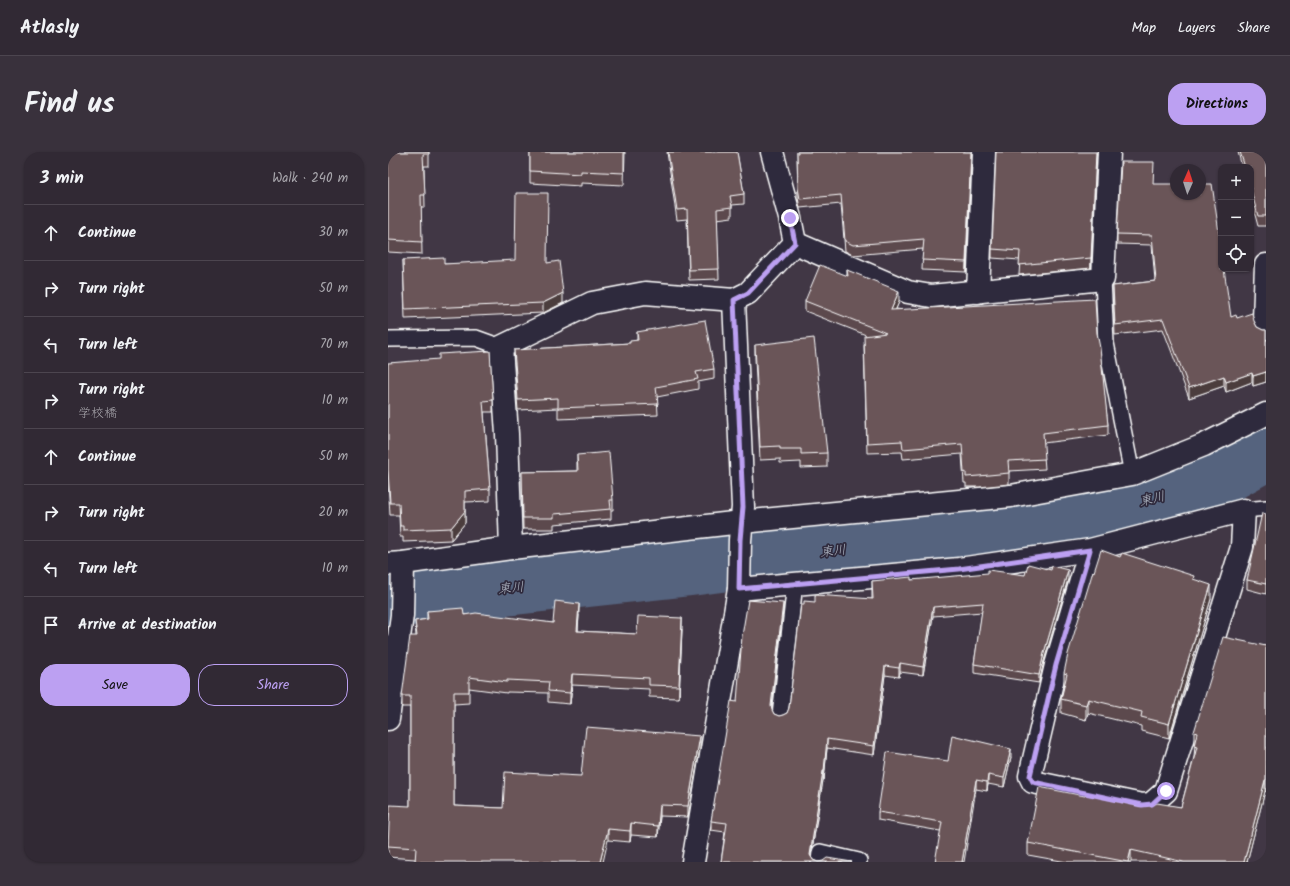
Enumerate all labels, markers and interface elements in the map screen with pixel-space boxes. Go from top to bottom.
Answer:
text: Atlasly [20,13,79,43]
text: Map [1132,17,1156,39]
text: Layers [1178,17,1216,39]
text: Share [1238,17,1270,39]
text: Find us [24,82,115,127]
button: Directions [1168,83,1266,125]
north arrow [1170,164,1206,200]
map controls [1218,164,1254,272]
button: + [1218,164,1254,200]
text: 3 min [40,165,84,192]
text: Walk · 240 m [272,168,348,189]
button: − [1218,200,1254,236]
route end [781,209,799,227]
text: Continue [78,221,136,245]
icon: ahead [40,222,62,244]
text: 30 m [319,222,348,243]
button: locate [1218,236,1254,272]
text: Turn right [78,277,145,301]
icon: right [40,278,62,300]
text: 50 m [319,278,348,299]
text: Turn left [78,333,138,357]
icon: left [40,334,62,356]
text: 70 m [320,334,348,355]
text: Turn right [78,378,145,402]
icon: right [40,390,62,412]
text: 10 m [322,390,348,411]
text: 学校橋 [78,403,117,424]
text: Continue [78,445,136,469]
icon: ahead [40,446,62,468]
text: 50 m [319,446,348,467]
water label: 東川 [1137,486,1167,513]
text: Turn right [78,501,145,525]
icon: right [40,502,62,524]
text: 20 m [318,502,348,523]
water label: 東川 [819,539,847,563]
text: Turn left [78,557,138,581]
icon: left [40,558,62,580]
text: 10 m [322,558,348,579]
water label: 東川 [497,577,525,600]
text: Arrive at destination [78,613,217,637]
icon: arrive [40,614,62,636]
button: Save [40,664,190,706]
button: Share [198,664,348,706]
route start [1157,782,1175,800]

